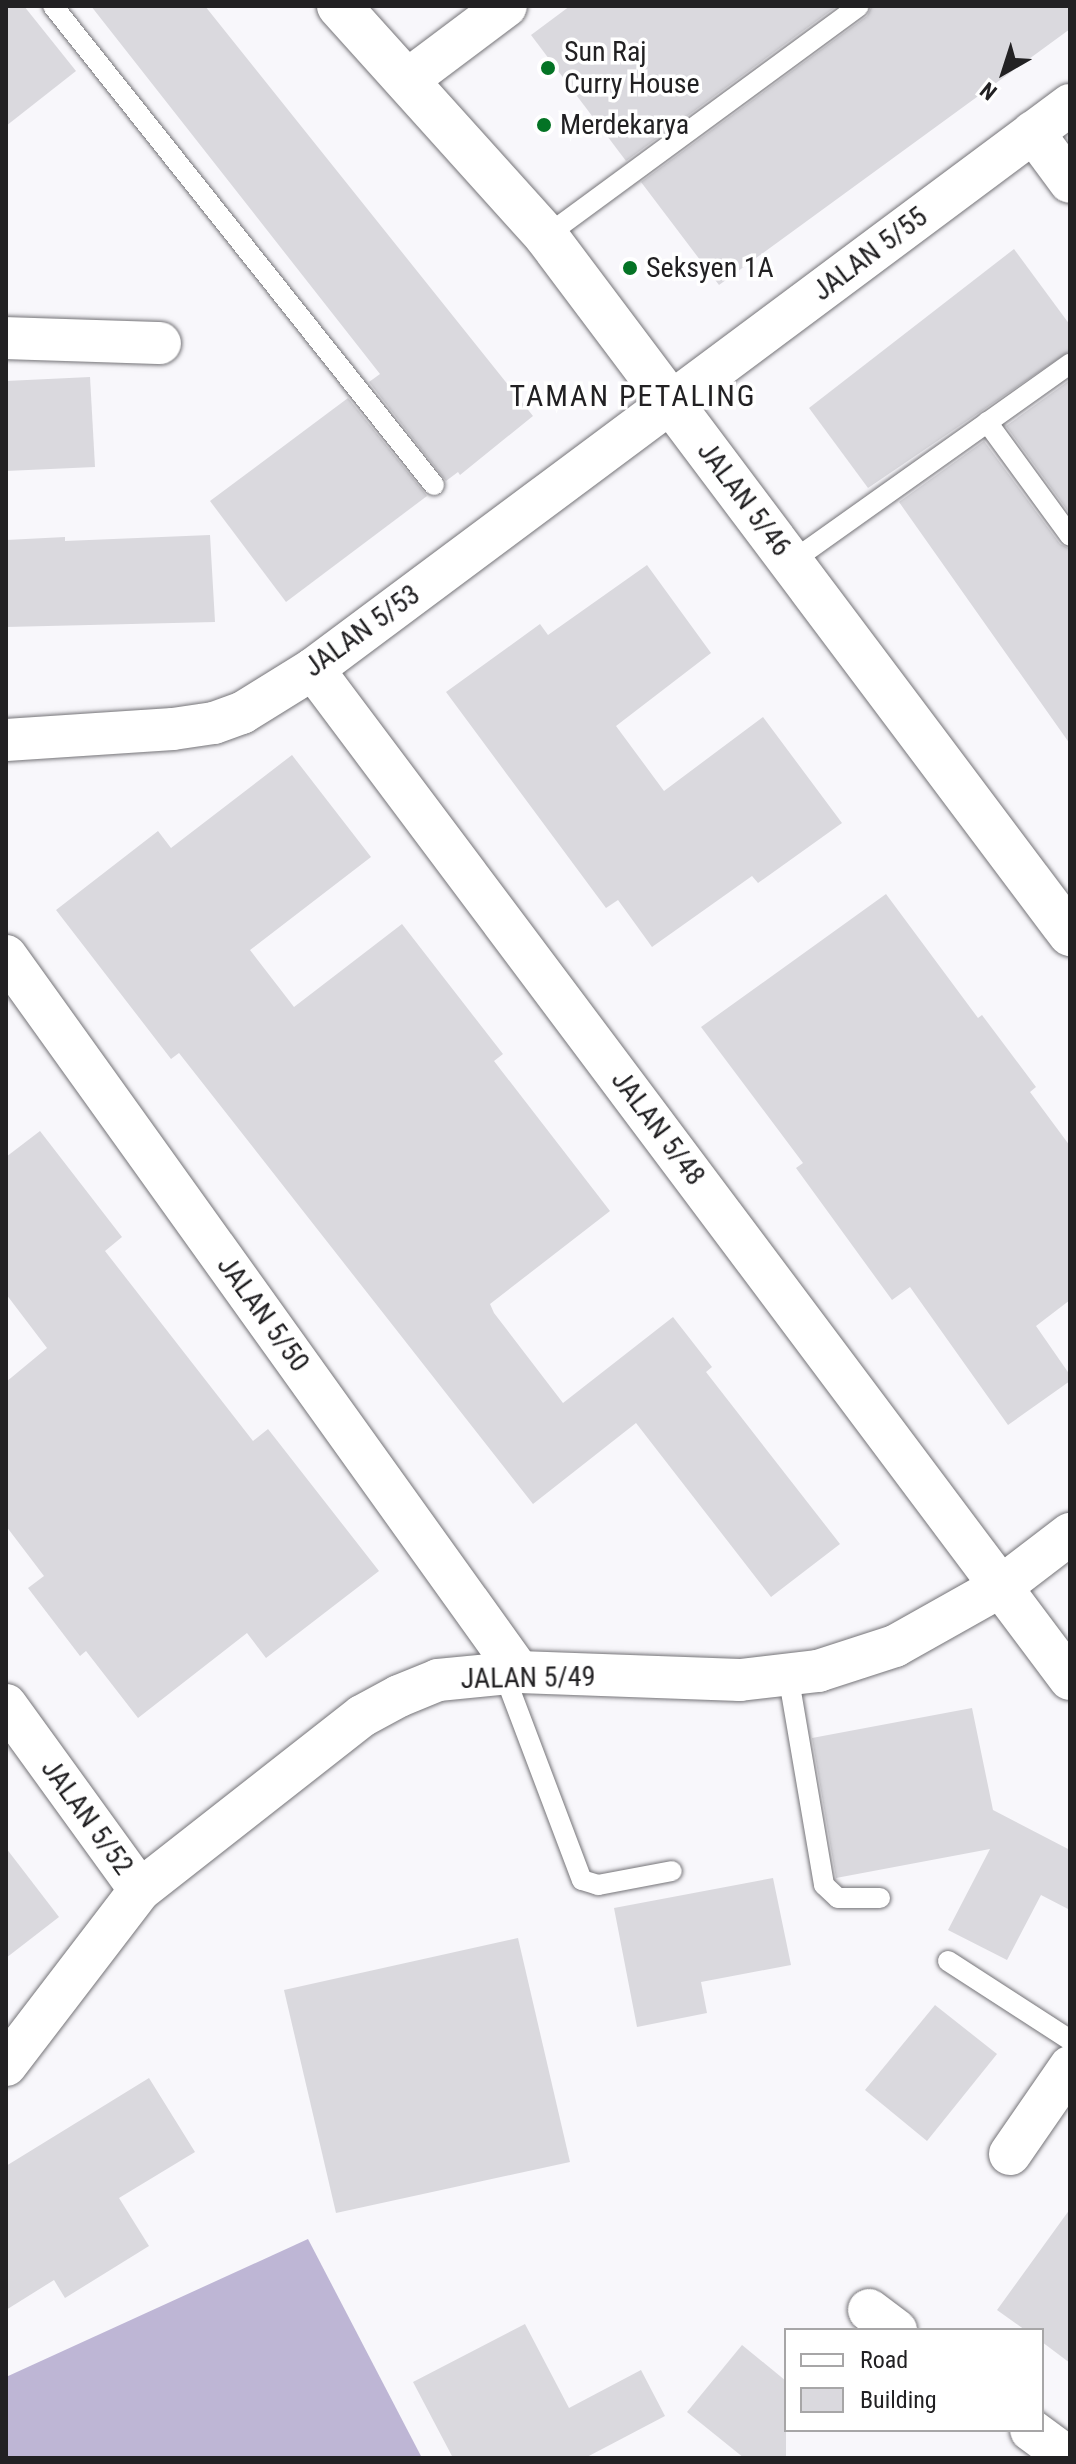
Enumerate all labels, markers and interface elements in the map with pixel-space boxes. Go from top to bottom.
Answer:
north arrow [964,32,1044,112]
place label: Sun Raj Curry House [564,35,700,101]
marker: Sun Raj Curry House [539,59,557,77]
text: N [975,77,1002,105]
place label: Merdekarya [560,108,689,142]
marker: Merdekarya [535,116,553,134]
street label: JALAN 5/55 [806,200,934,308]
place label: Seksyen 1A [646,251,774,285]
marker: Seksyen 1A [621,259,639,277]
district label: TAMAN PETALING [509,378,757,414]
street label: JALAN 5/46 [690,435,798,563]
street label: JALAN 5/53 [298,578,426,684]
street label: JALAN 5/48 [604,1064,712,1192]
street label: JALAN 5/50 [210,1250,316,1378]
street label: JALAN 5/49 [460,1660,596,1696]
street label: JALAN 5/52 [34,1753,140,1881]
legend [784,2328,1044,2432]
text: Road [860,2346,908,2374]
text: Building [860,2386,937,2414]

